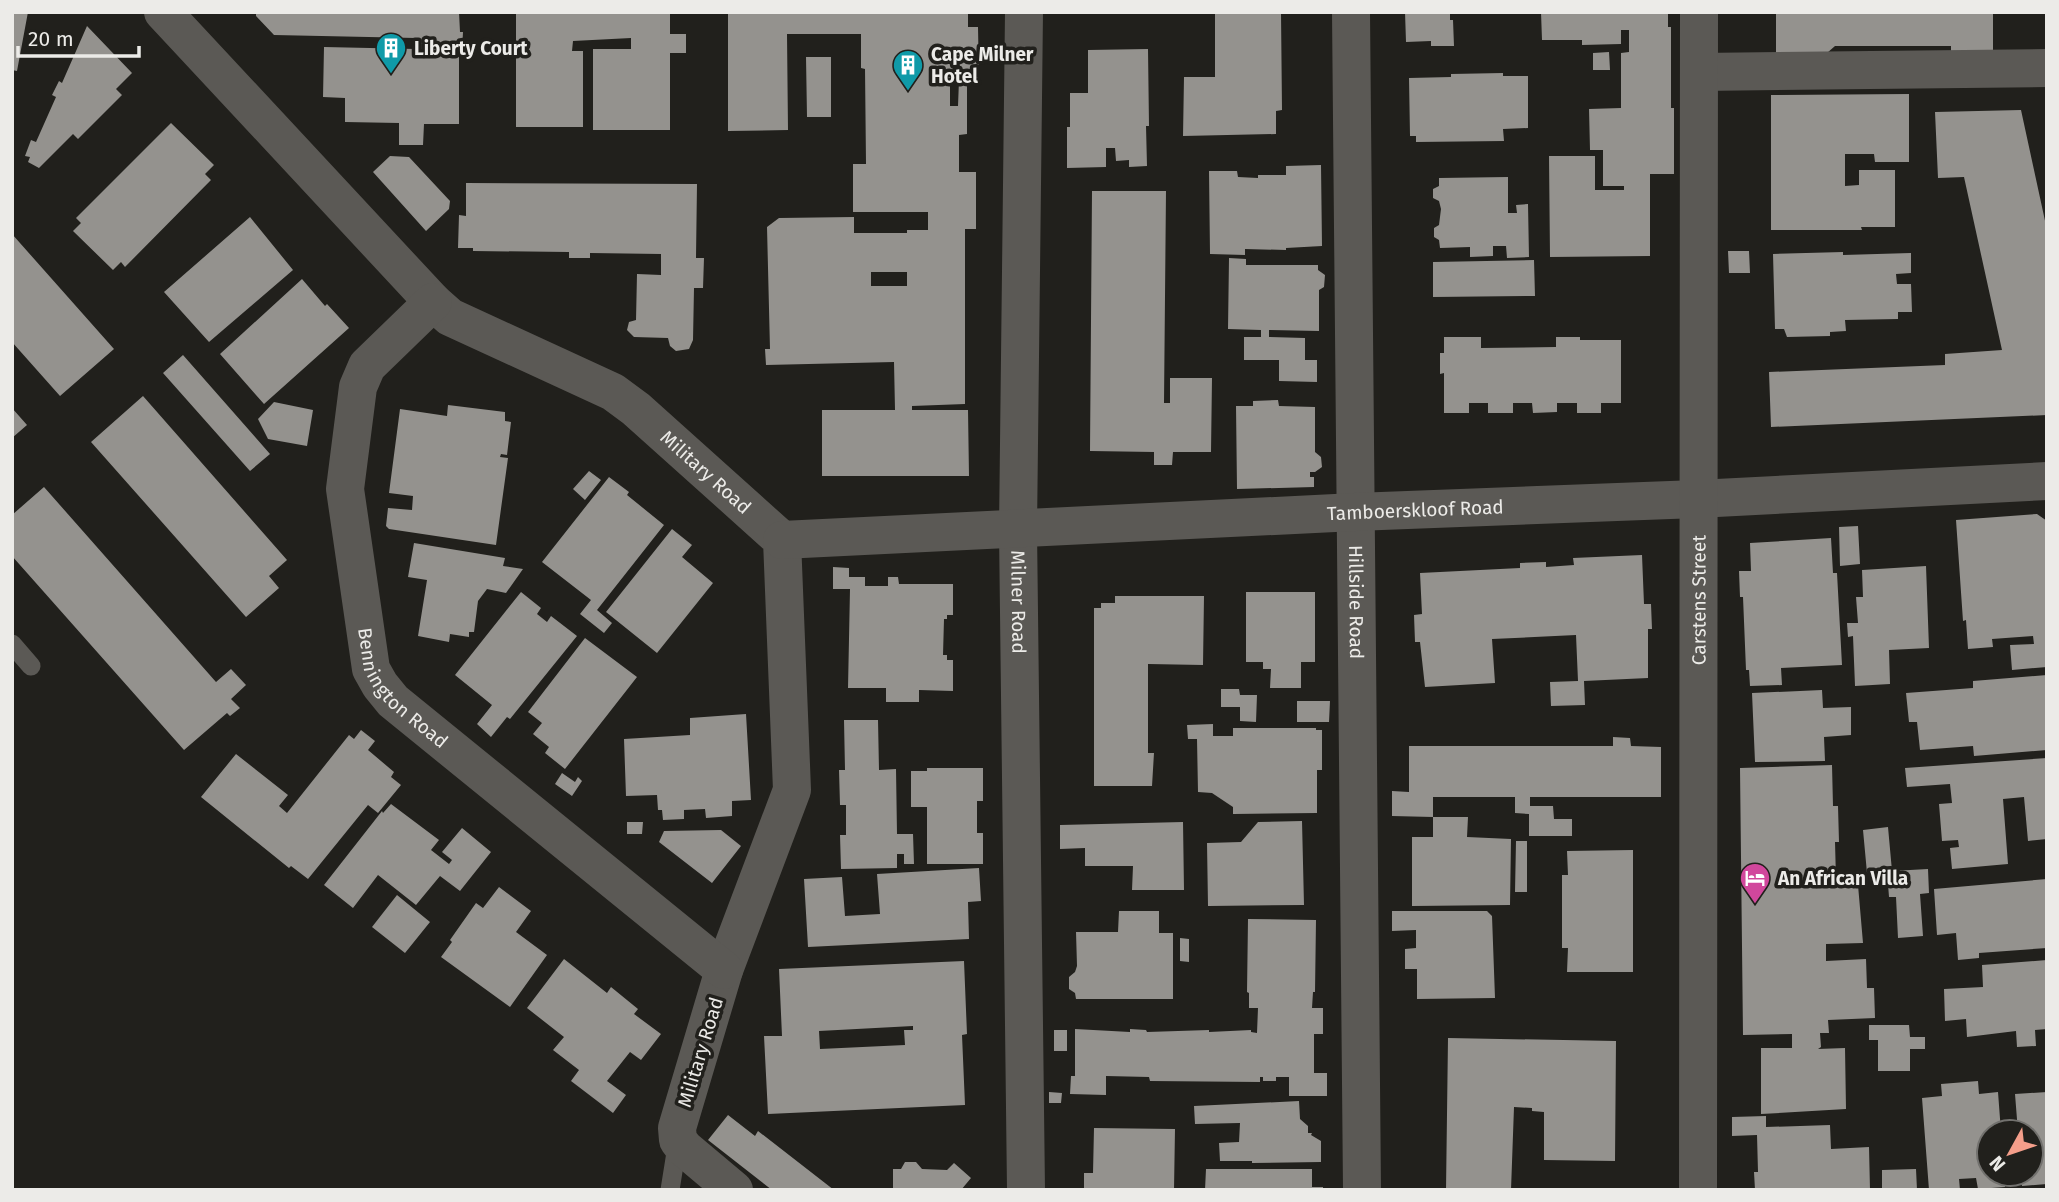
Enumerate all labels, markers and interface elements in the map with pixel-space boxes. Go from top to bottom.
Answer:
scale bar [18,14,138,58]
text: 20 m [28,26,74,52]
building icon: Liberty Court [374,31,408,75]
place label: Liberty Court [414,37,528,60]
place label: Cape Milner Hotel [931,43,1034,88]
building icon: Cape Milner Hotel [891,48,925,92]
street label: Military Road [656,426,756,519]
street label: Tamboerskloof Road [1326,495,1504,525]
street label: Carstens Street [1687,535,1711,665]
street label: Hillside Road [1344,545,1368,659]
street label: Milner Road [1006,550,1030,654]
street label: Bennington Road [353,626,452,753]
hotel icon: An African Villa [1738,861,1772,905]
place label: An African Villa [1777,867,1908,890]
street label: Military Road [673,994,728,1110]
north arrow [1975,1118,2045,1188]
text: N [1984,1151,2010,1176]

